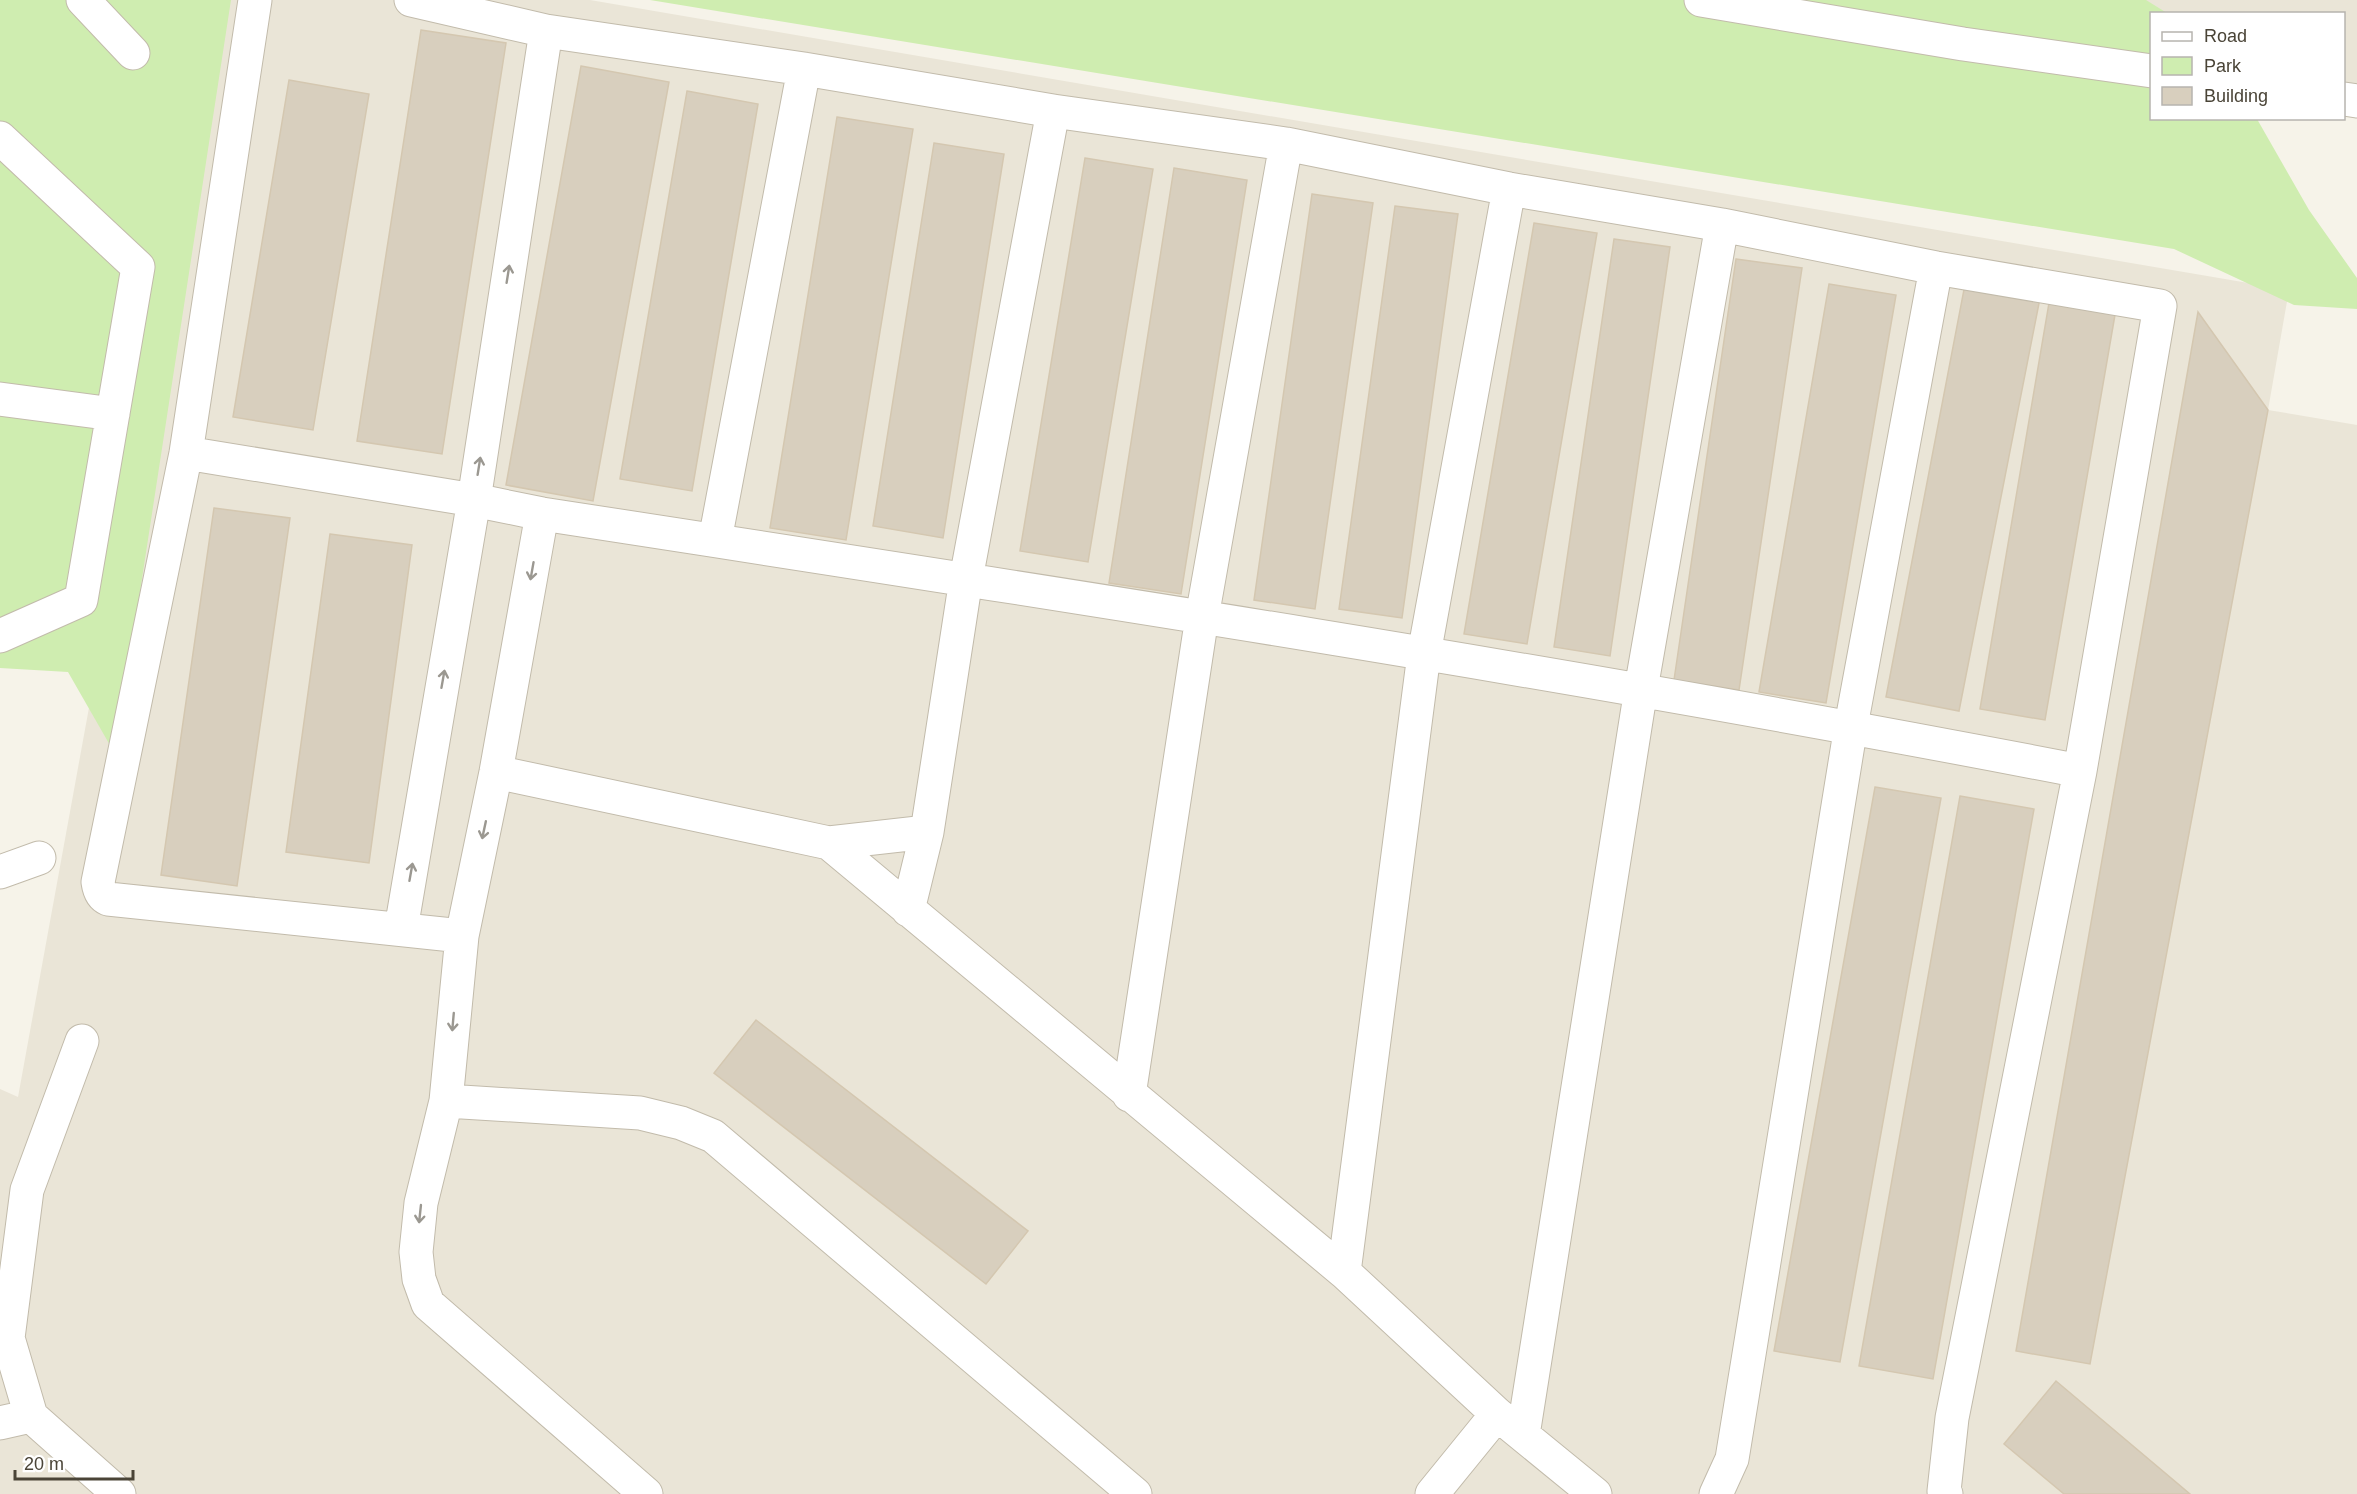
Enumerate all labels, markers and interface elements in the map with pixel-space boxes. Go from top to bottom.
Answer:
legend [2150,12,2345,120]
text: Road [2204,26,2247,46]
text: Park [2204,56,2242,76]
text: Building [2204,86,2268,106]
one-way arrow [503,264,514,284]
one-way arrow [473,457,484,477]
one-way arrow [526,561,537,580]
one-way arrow [438,670,449,690]
one-way arrow [478,819,489,839]
one-way arrow [405,862,416,882]
one-way arrow [447,1012,458,1031]
one-way arrow [414,1203,425,1223]
scale bar [15,1443,134,1481]
text: 20 m [24,1454,64,1474]

